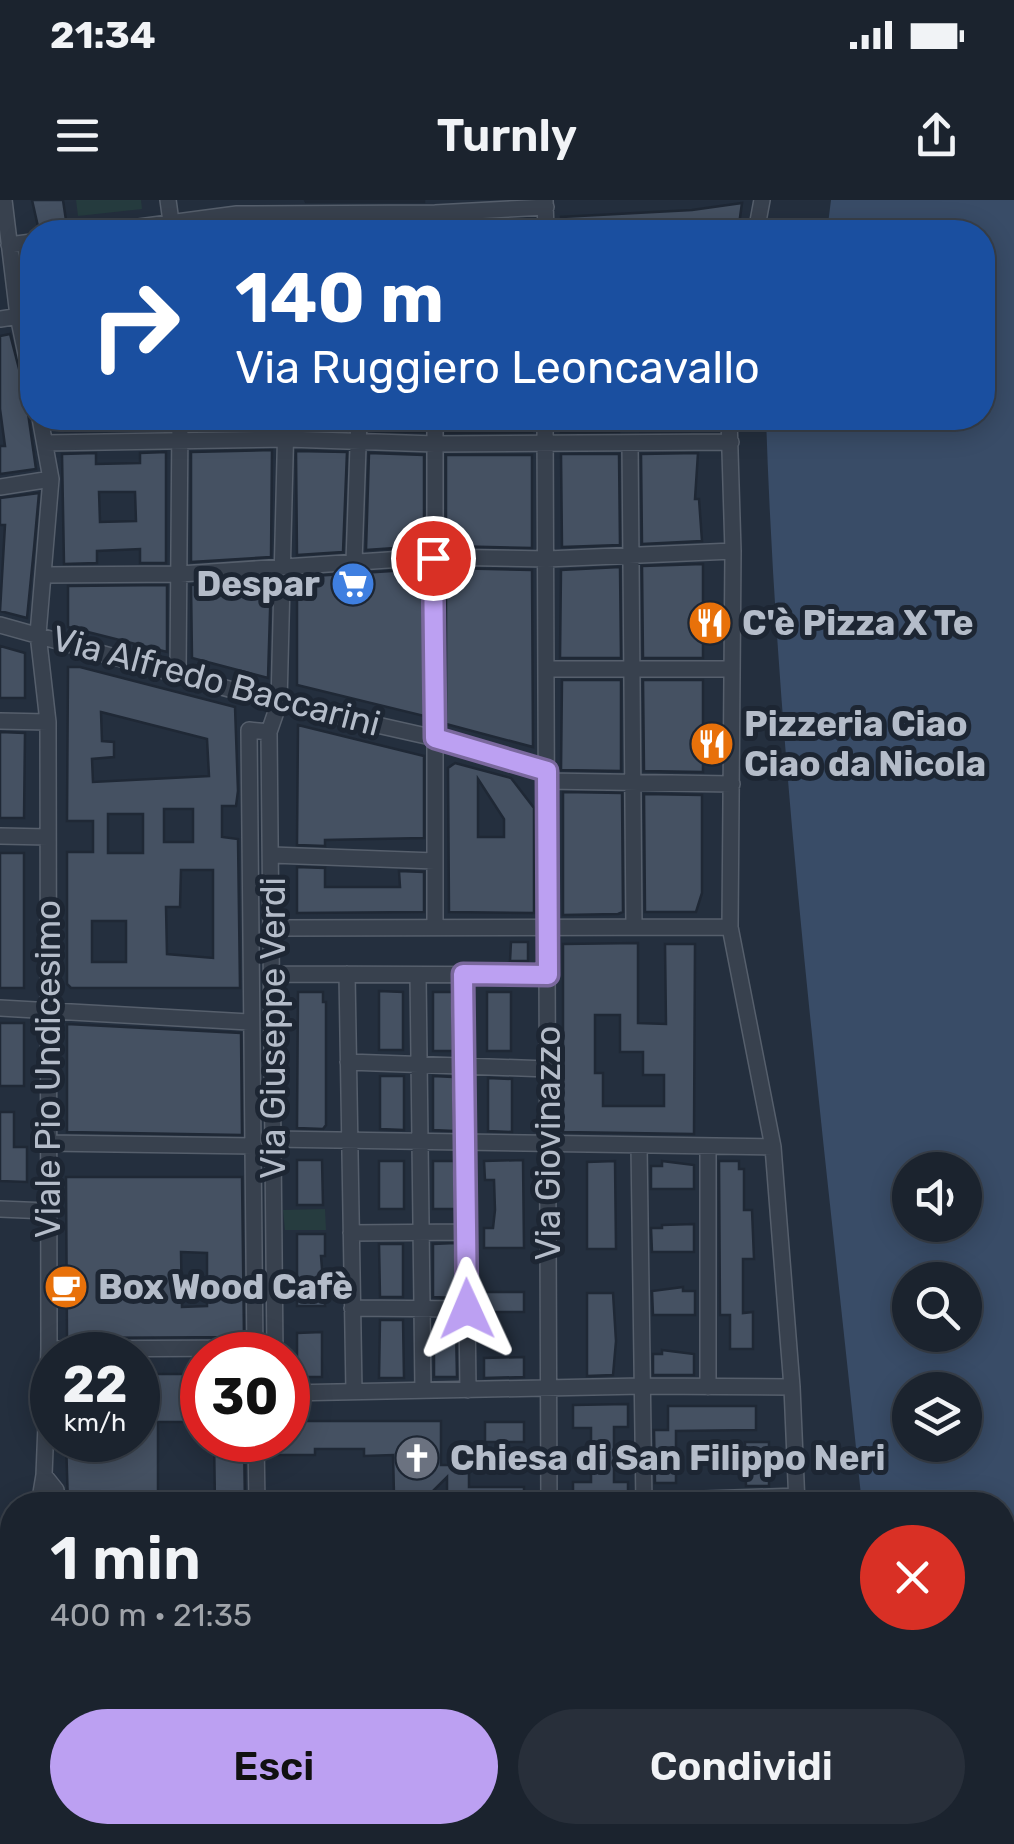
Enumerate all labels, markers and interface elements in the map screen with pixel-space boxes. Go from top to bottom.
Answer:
text: 21:34 [50,12,156,58]
icon: menu [50,108,105,163]
icon: share [909,108,964,163]
text: Turnly [437,109,577,162]
text: 140 m [235,257,444,340]
icon: right [70,260,200,390]
text: Via Ruggiero Leoncavallo [235,341,760,394]
pin [391,516,476,601]
icon: arrive [406,531,461,586]
supermarket icon: Despar [330,561,376,607]
place label: Despar [196,563,320,605]
restaurant icon: C'è Pizza X Te [687,600,733,646]
place label: C'è Pizza X Te [742,602,974,644]
street label: Via Alfredo Baccarini [47,617,385,745]
place label: Pizzeria Ciao Ciao da Nicola [744,703,986,785]
restaurant icon: Pizzeria Ciao Ciao da Nicola [689,721,735,767]
street label: Via Giuseppe Verdi [252,877,294,1179]
street label: Viale Pio Undicesimo [27,900,69,1238]
street label: Via Giovinazzo [527,1026,569,1260]
map controls [892,1152,982,1462]
button: sound [892,1152,982,1242]
position arrow [415,1257,519,1361]
button: search [892,1262,982,1352]
cafe icon: Box Wood Cafè [43,1264,89,1310]
place label: Box Wood Cafè [98,1266,353,1308]
speed limit sign: 30 [180,1332,310,1462]
text: 22 [63,1355,128,1415]
button: layers [892,1372,982,1462]
text: km/h [64,1408,126,1437]
church icon: Chiesa di San Filippo Neri [394,1435,440,1481]
place label: Chiesa di San Filippo Neri [450,1437,885,1479]
text: 1 min [50,1523,201,1594]
button: close [860,1525,965,1630]
text: 400 m · 21:35 [50,1596,252,1634]
button: Esci [50,1709,498,1824]
button: Condividi [518,1709,965,1824]

